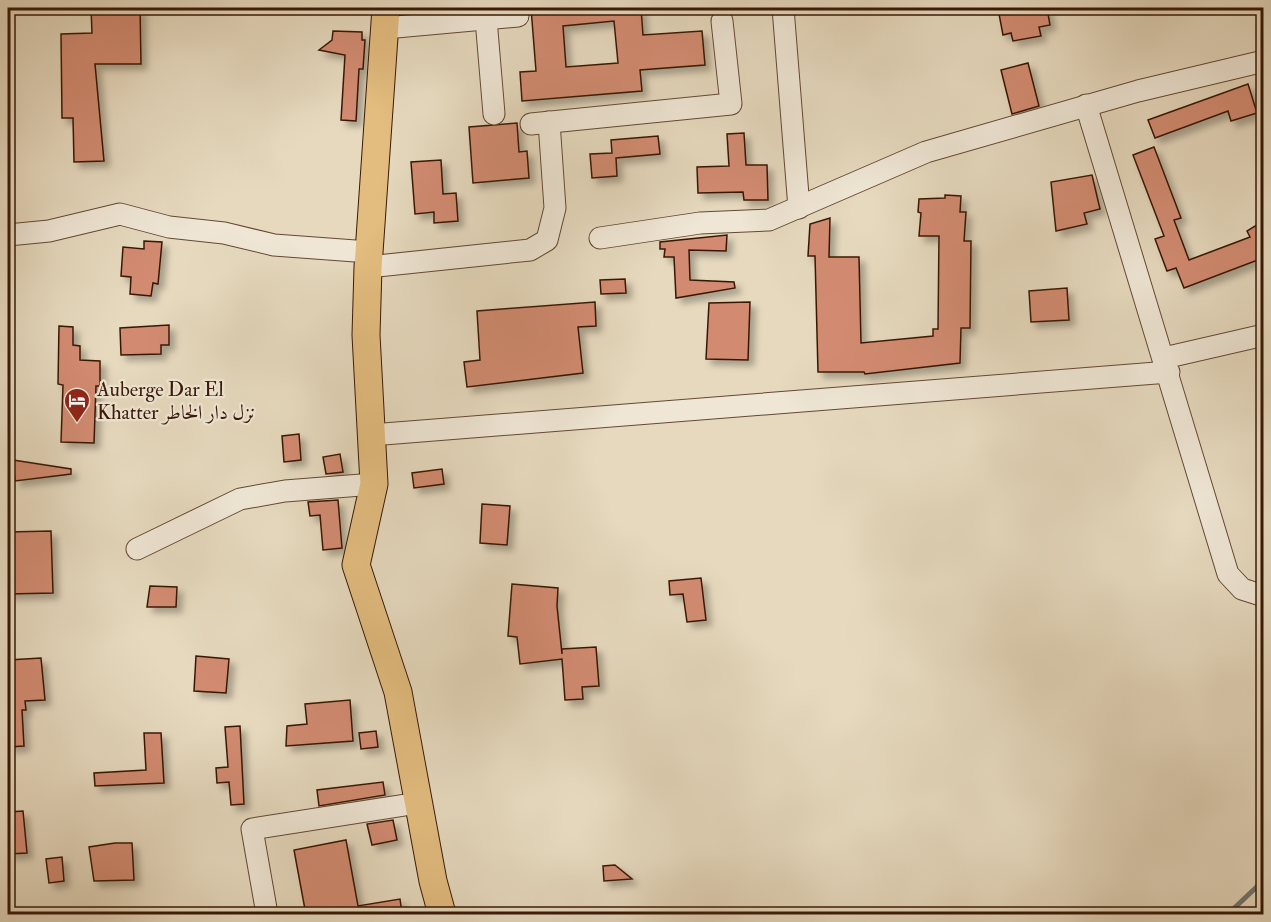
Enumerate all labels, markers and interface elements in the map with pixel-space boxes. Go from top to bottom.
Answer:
place label: Auberge Dar El Khatter نزل دار الخاطر [96,377,255,425]
hotel icon: Auberge Dar El Khatter نزل دار الخاطر [62,386,92,424]

